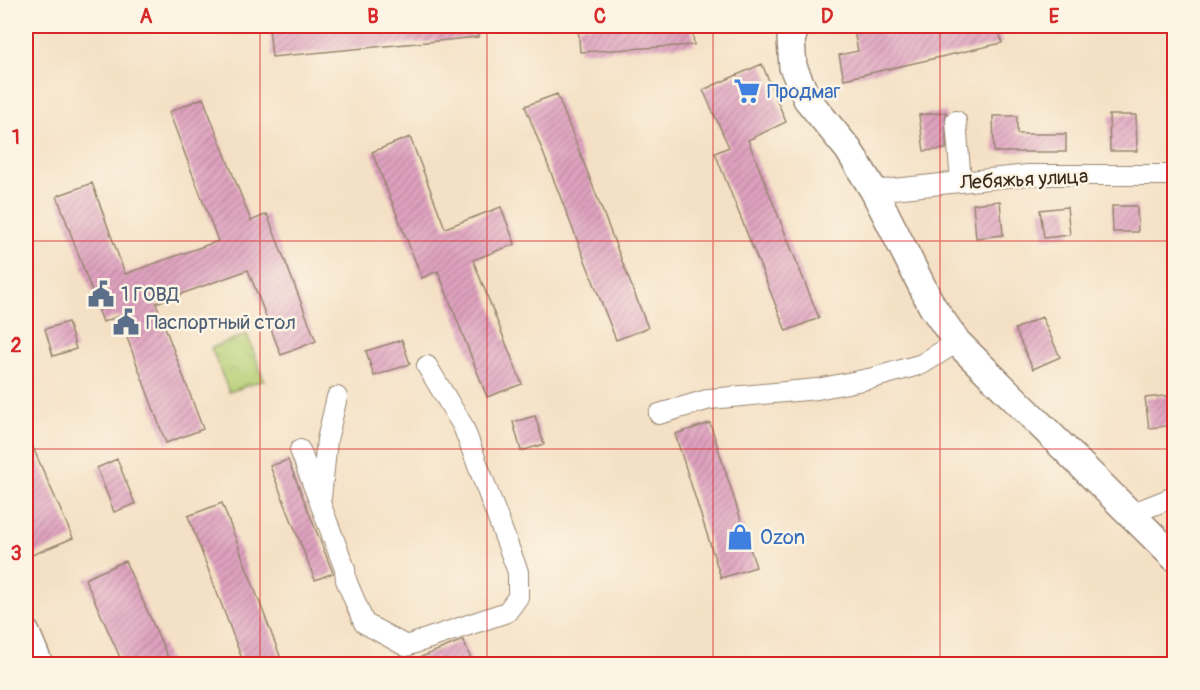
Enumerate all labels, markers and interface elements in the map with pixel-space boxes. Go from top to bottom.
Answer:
text: A [140,4,153,29]
text: B [367,4,379,29]
text: C [594,4,606,29]
text: D [821,4,834,29]
text: E [1049,4,1060,29]
supermarket icon: Продмаг [732,76,762,106]
place label: Продмаг [767,79,841,104]
text: 1 [12,125,20,150]
street label: Лебяжья улица [958,164,1089,195]
public building icon: 1 ГОВД [86,279,116,309]
place label: 1 ГОВД [121,282,180,307]
public building icon: Паспортный стол [111,307,141,337]
place label: Паспортный стол [146,310,296,335]
text: 2 [10,333,22,358]
shop icon: Ozon [725,522,755,552]
place label: Ozon [760,525,805,550]
text: 3 [10,541,22,566]

